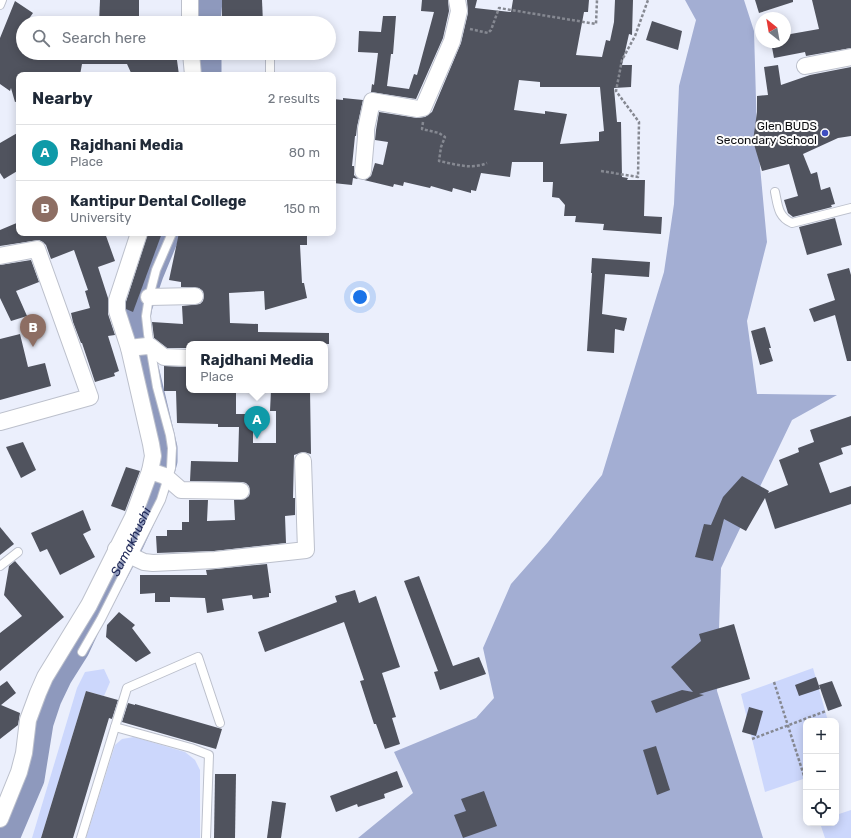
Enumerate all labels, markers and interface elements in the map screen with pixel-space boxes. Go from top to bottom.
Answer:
north arrow [755,12,791,48]
search box [16,16,336,60]
icon: search [30,27,52,49]
text: Search here [62,29,146,47]
text: Nearby [32,88,93,108]
text: 2 results [268,91,320,106]
place label: Glen BUDS Secondary School [716,119,817,147]
marker: Glen BUDS Secondary School [820,128,830,138]
text: Rajdhani Media [70,136,183,154]
text: A [40,145,50,160]
text: 80 m [289,145,320,160]
text: Place [70,154,103,169]
text: Kantipur Dental College [70,192,247,210]
text: B [40,201,50,216]
text: 150 m [284,201,320,216]
text: University [70,210,131,225]
your location [350,287,370,307]
pin: B [20,314,46,347]
popup [186,341,328,393]
text: Rajdhani Media [200,351,314,369]
text: Place [200,369,233,384]
pin: A [244,406,270,439]
water label: Samakhushi [107,504,154,579]
map controls [803,718,839,826]
button: + [803,718,839,754]
button: − [803,754,839,790]
button: locate [803,790,839,826]

